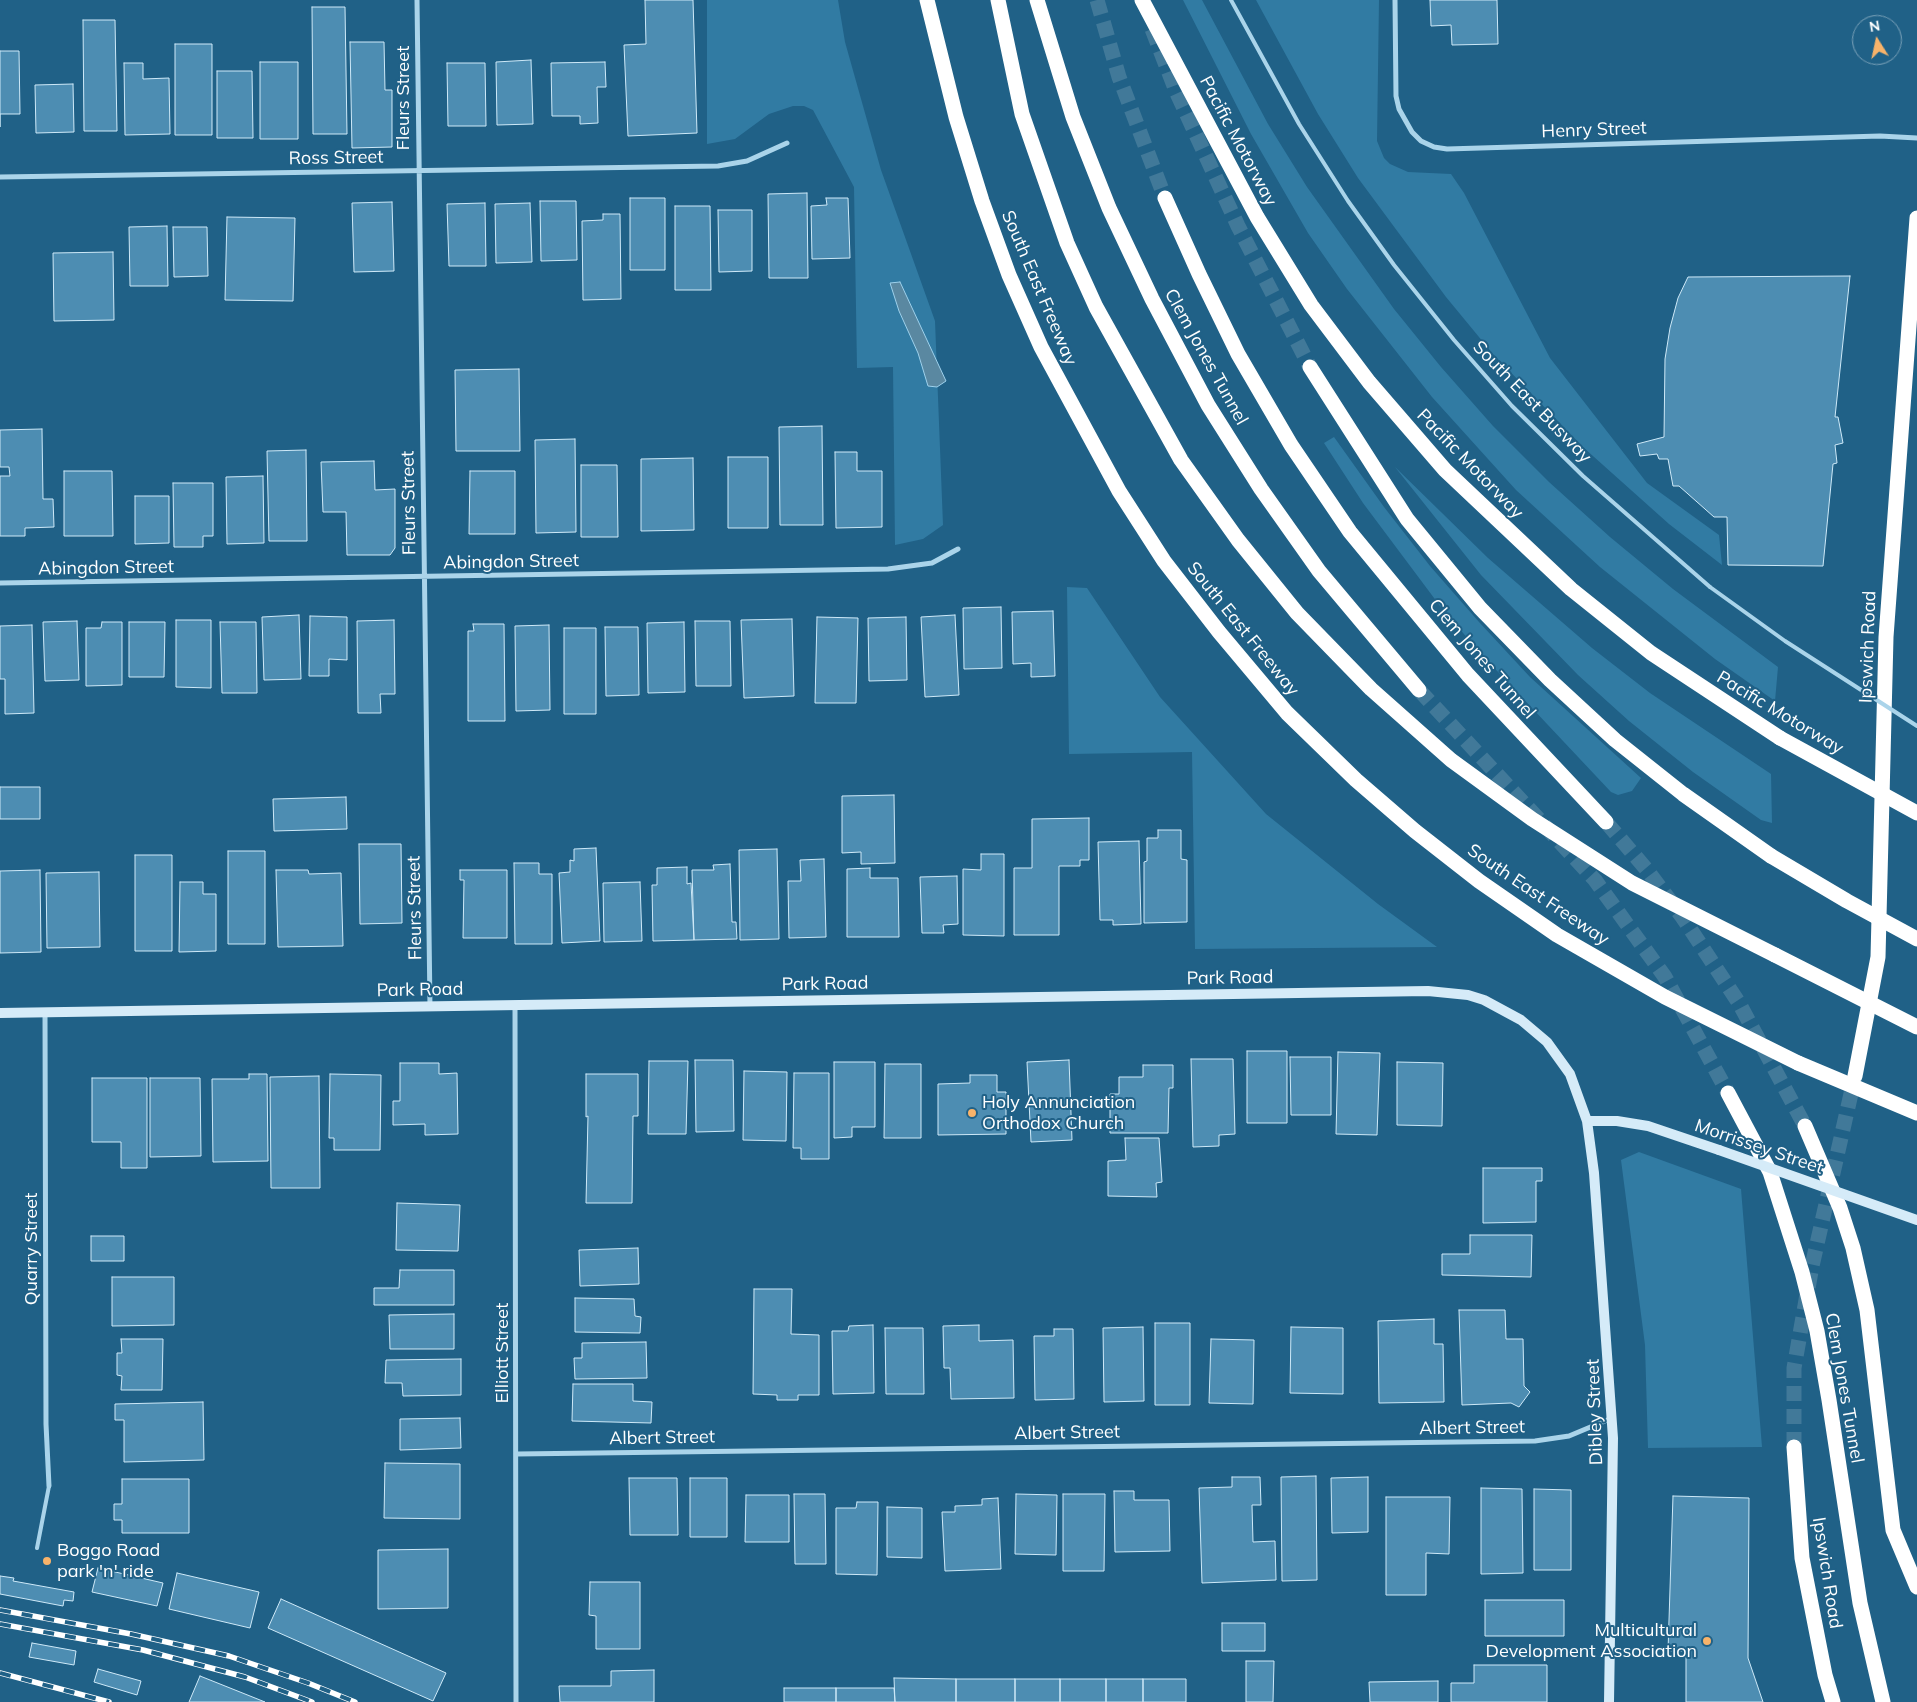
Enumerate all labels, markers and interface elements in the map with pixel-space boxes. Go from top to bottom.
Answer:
north arrow [1852,15,1902,65]
text: N [1868,16,1881,36]
street label: Fleurs Street [393,46,415,150]
street label: Pacific Motorway [1195,72,1281,210]
street label: Henry Street [1541,117,1647,143]
street label: Ross Street [288,146,384,170]
street label: South East Freeway [997,207,1081,369]
street label: Clem Jones Tunnel [1160,285,1252,429]
street label: South East Busway [1468,336,1596,468]
street label: Pacific Motorway [1412,405,1528,523]
street label: Fleurs Street [397,451,421,555]
street label: Abingdon Street [443,550,579,574]
street label: Abingdon Street [38,556,174,580]
street label: South East Freeway [1182,558,1304,700]
street label: Ipswich Road [1855,590,1881,704]
street label: Clem Jones Tunnel [1424,594,1540,724]
street label: Pacific Motorway [1713,667,1847,759]
street label: South East Freeway [1463,840,1613,950]
street label: Fleurs Street [403,856,427,960]
street label: Park Road [1186,966,1274,990]
street label: Park Road [781,972,869,996]
street label: Park Road [376,978,464,1002]
place label: Holy Annunciation Orthodox Church [982,1092,1135,1134]
marker: Holy Annunciation Orthodox Church [966,1107,978,1119]
street label: Morrissey Street [1692,1115,1826,1179]
street label: Quarry Street [21,1193,43,1305]
street label: Elliott Street [492,1303,514,1403]
street label: Clem Jones Tunnel [1820,1311,1868,1465]
street label: Dibley Street [1582,1358,1608,1466]
street label: Albert Street [1419,1416,1525,1440]
street label: Albert Street [1014,1421,1120,1445]
street label: Albert Street [609,1426,715,1450]
street label: Ipswich Road [1808,1516,1846,1630]
place label: Boggo Road park 'n' ride [57,1540,160,1582]
marker: Boggo Road park 'n' ride [41,1555,53,1567]
place label: Multicultural Development Association [1486,1620,1697,1662]
marker: Multicultural Development Association [1701,1635,1713,1647]

